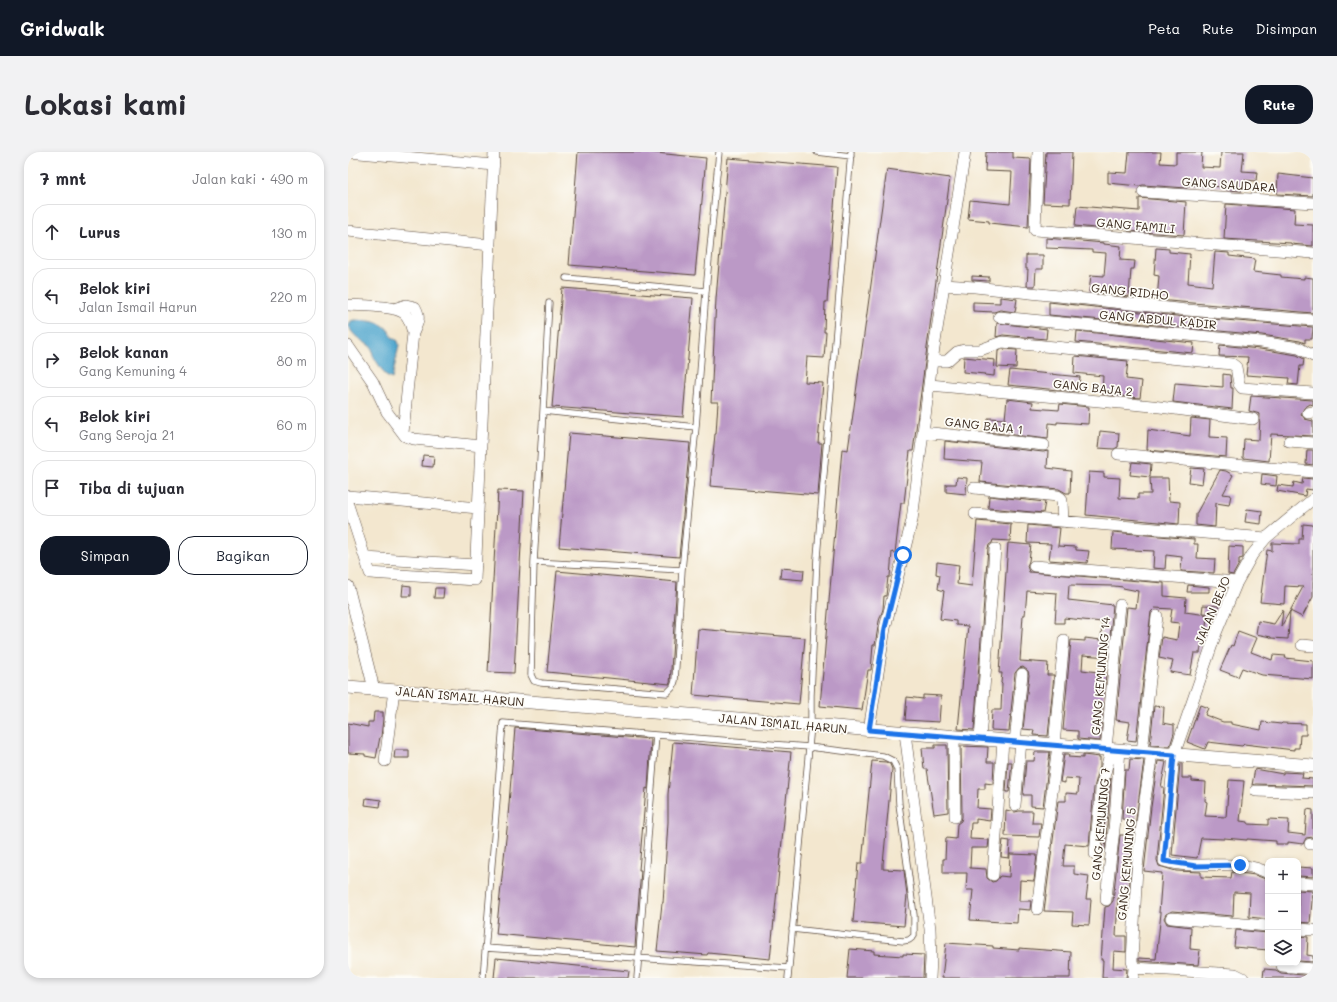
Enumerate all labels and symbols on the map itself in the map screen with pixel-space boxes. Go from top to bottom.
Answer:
street label: GANG SAUDARA [1181,173,1277,195]
street label: GANG FAMILI [1096,214,1176,236]
street label: GANG RIDHO [1090,279,1170,303]
street label: GANG ABDUL KADIR [1099,306,1217,332]
street label: GANG BAJA 2 [1052,375,1134,399]
street label: GANG BAJA 1 [944,413,1024,437]
route start [894,546,912,564]
street label: JALAN BEJO [1190,573,1234,647]
street label: GANG KEMUNING 14 [1087,616,1113,736]
street label: JALAN ISMAIL HARUN [395,682,525,710]
street label: JALAN ISMAIL HARUN [718,709,848,737]
street label: GANG KEMUNING 7 [1087,767,1113,881]
street label: GANG KEMUNING 5 [1113,807,1139,921]
route end [1231,856,1249,874]

